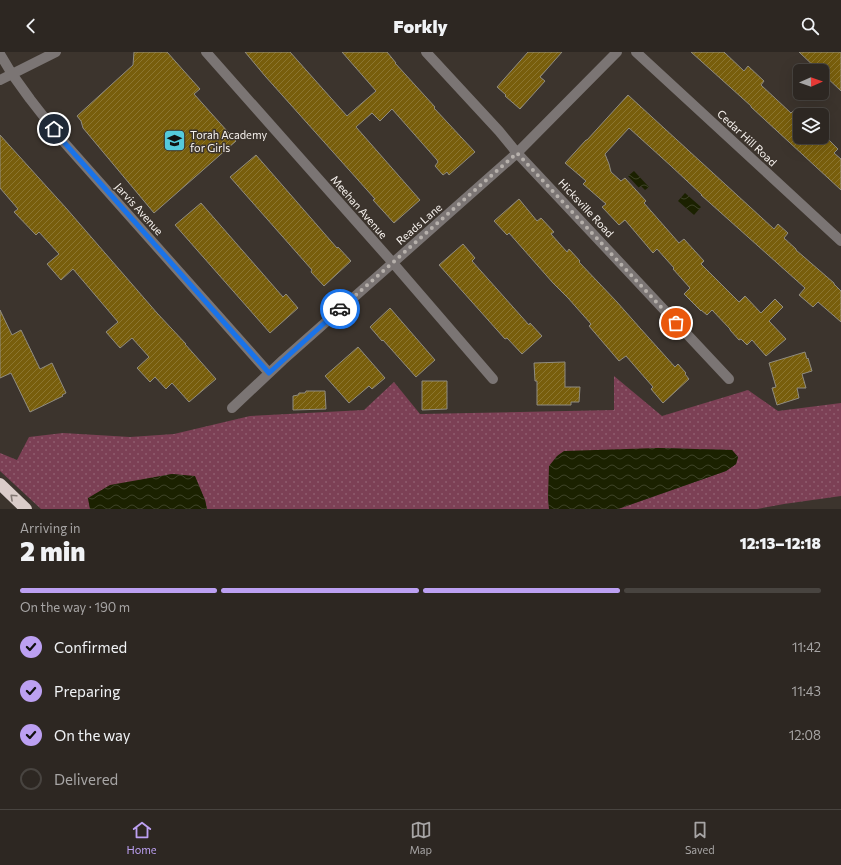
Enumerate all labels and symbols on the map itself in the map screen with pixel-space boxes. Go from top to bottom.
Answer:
north arrow [793,64,829,100]
street label: Cedar Hill Road [715,107,780,168]
pin [37,112,71,146]
school or university icon: Torah Academy for Girls [161,128,187,154]
place label: Torah Academy for Girls [190,128,267,154]
street label: Meehan Avenue [328,173,390,241]
street label: Hicksville Road [556,176,617,240]
street label: Jarvis Avenue [112,180,166,238]
street label: Reads Lane [393,200,444,247]
courier [320,289,360,329]
pin [659,306,693,340]
one-way arrow [10,494,18,501]

